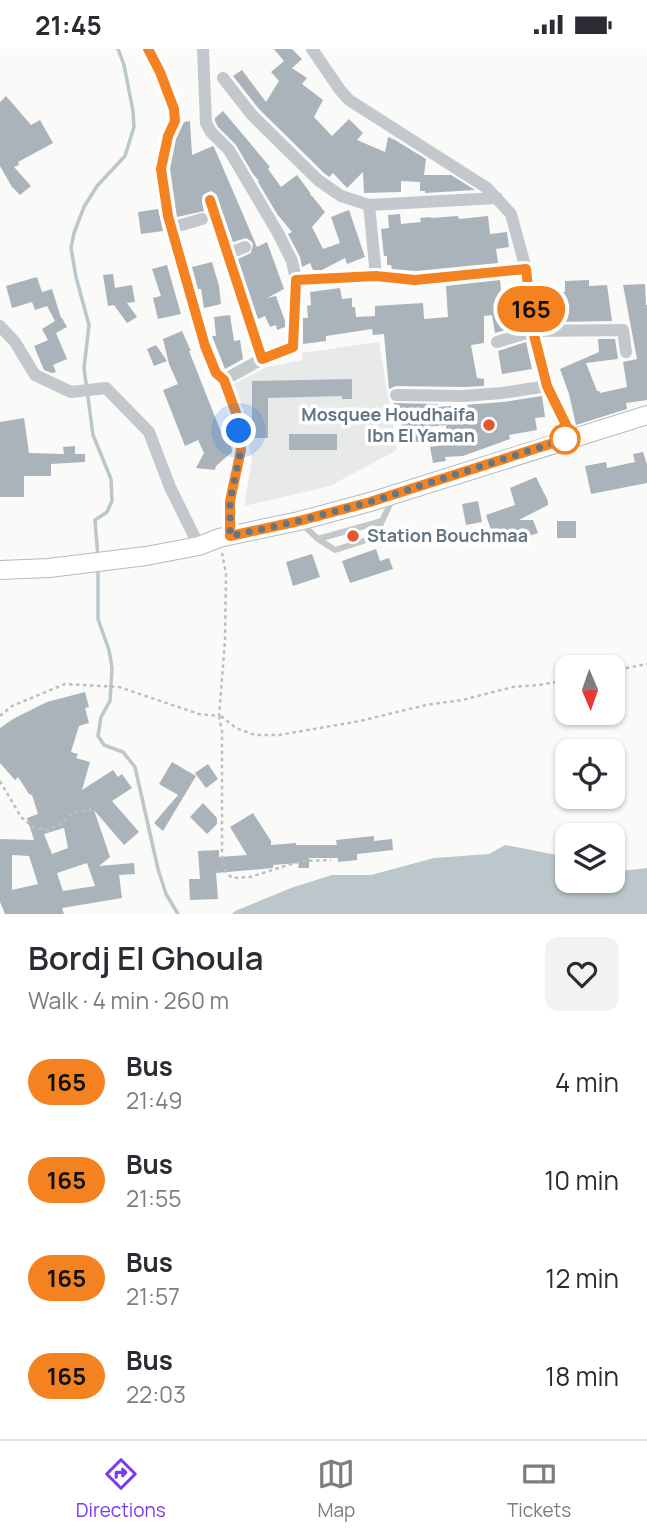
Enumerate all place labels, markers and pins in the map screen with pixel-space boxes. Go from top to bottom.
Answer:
place label: Mosquee Houdhaifa Ibn El Yaman [301,402,475,447]
marker: Mosquee Houdhaifa Ibn El Yaman [481,417,497,433]
unlabelled marker [550,424,580,454]
place label: Station Bouchmaa [367,523,528,547]
marker: Station Bouchmaa [345,528,361,544]

